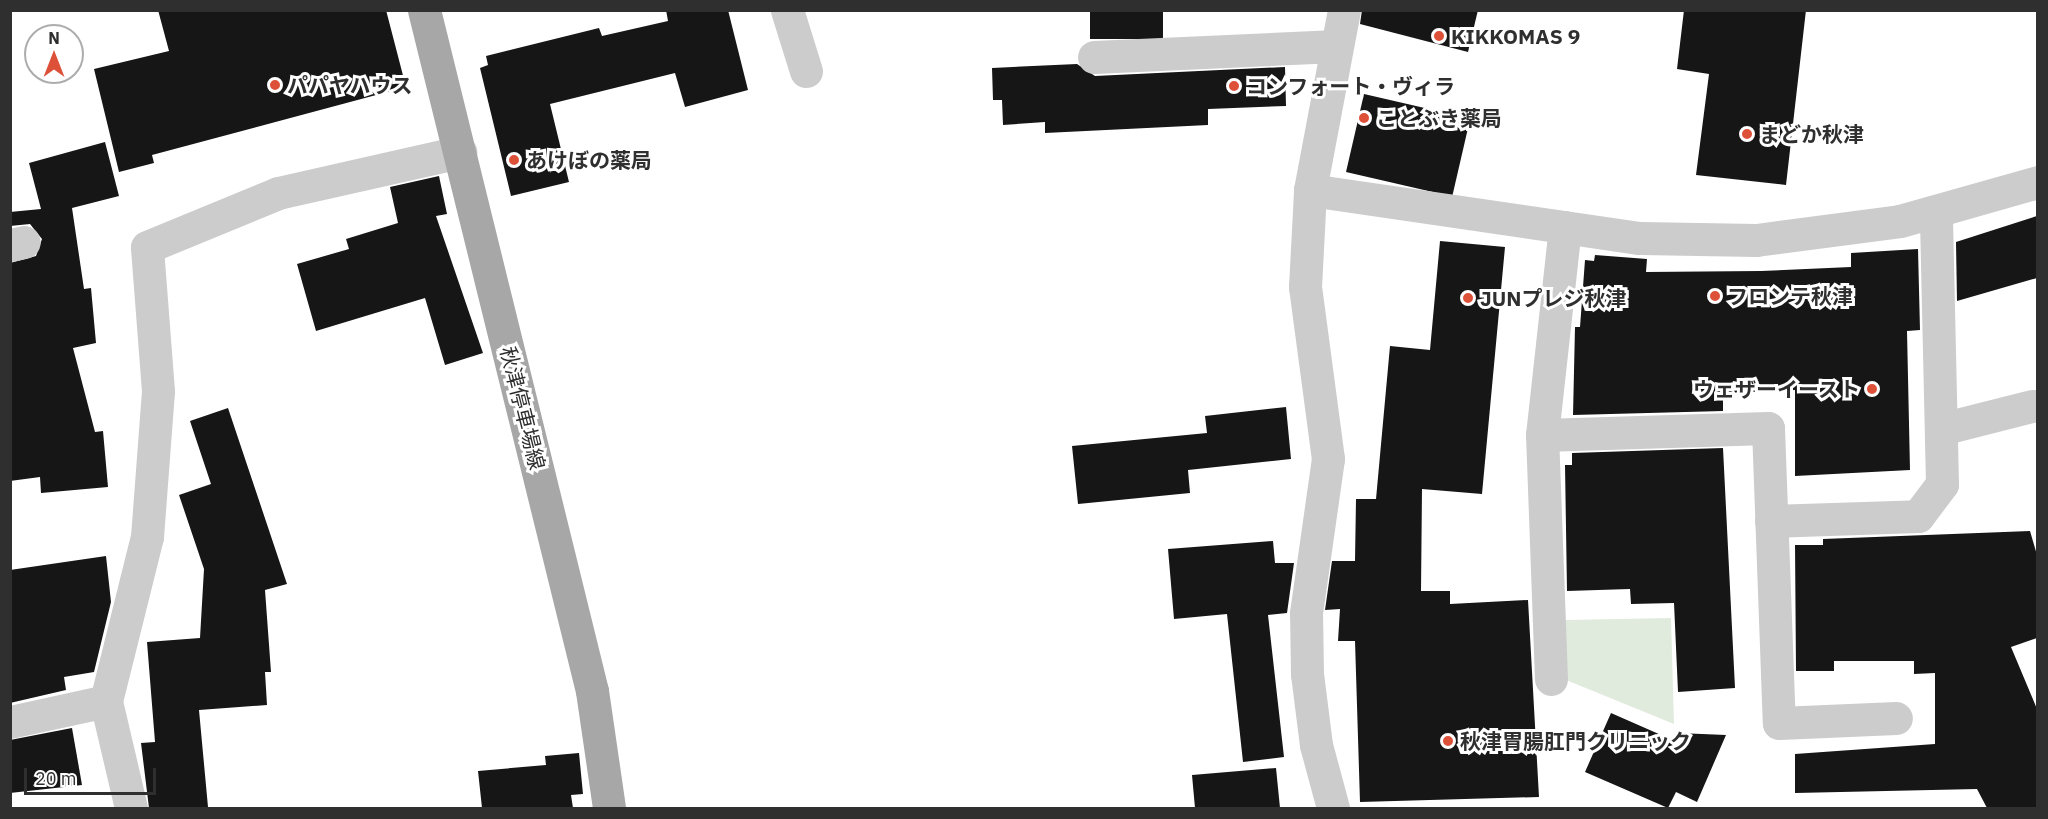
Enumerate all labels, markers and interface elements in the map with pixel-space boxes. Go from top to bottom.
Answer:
place label: KIKKOMAS 9 [1451,23,1580,49]
north arrow [24,24,84,84]
text: N [48,28,60,48]
marker: KIKKOMAS 9 [1432,29,1446,43]
place label: パパヤハウス [287,72,413,98]
place label: コンフォート・ヴィラ [1246,73,1456,99]
marker: パパヤハウス [268,78,282,92]
marker: コンフォート・ヴィラ [1227,79,1241,93]
place label: ことぶき薬局 [1376,105,1502,131]
marker: ことぶき薬局 [1357,111,1371,125]
place label: まどか秋津 [1759,121,1864,147]
marker: まどか秋津 [1740,127,1754,141]
place label: あけぼの薬局 [526,147,652,173]
marker: あけぼの薬局 [507,153,521,167]
place label: フロンテ秋津 [1727,283,1853,309]
place label: JUNプレジ秋津 [1480,285,1627,311]
marker: フロンテ秋津 [1708,289,1722,303]
marker: JUNプレジ秋津 [1461,291,1475,305]
street label: 秋津停車場線 [496,344,550,472]
place label: ウェザーイースト [1692,376,1860,402]
marker: ウェザーイースト [1865,382,1879,396]
place label: 秋津胃腸肛門クリニック [1460,728,1691,754]
marker: 秋津胃腸肛門クリニック [1441,734,1455,748]
scale bar [27,756,159,794]
text: 20 m [35,767,77,790]

